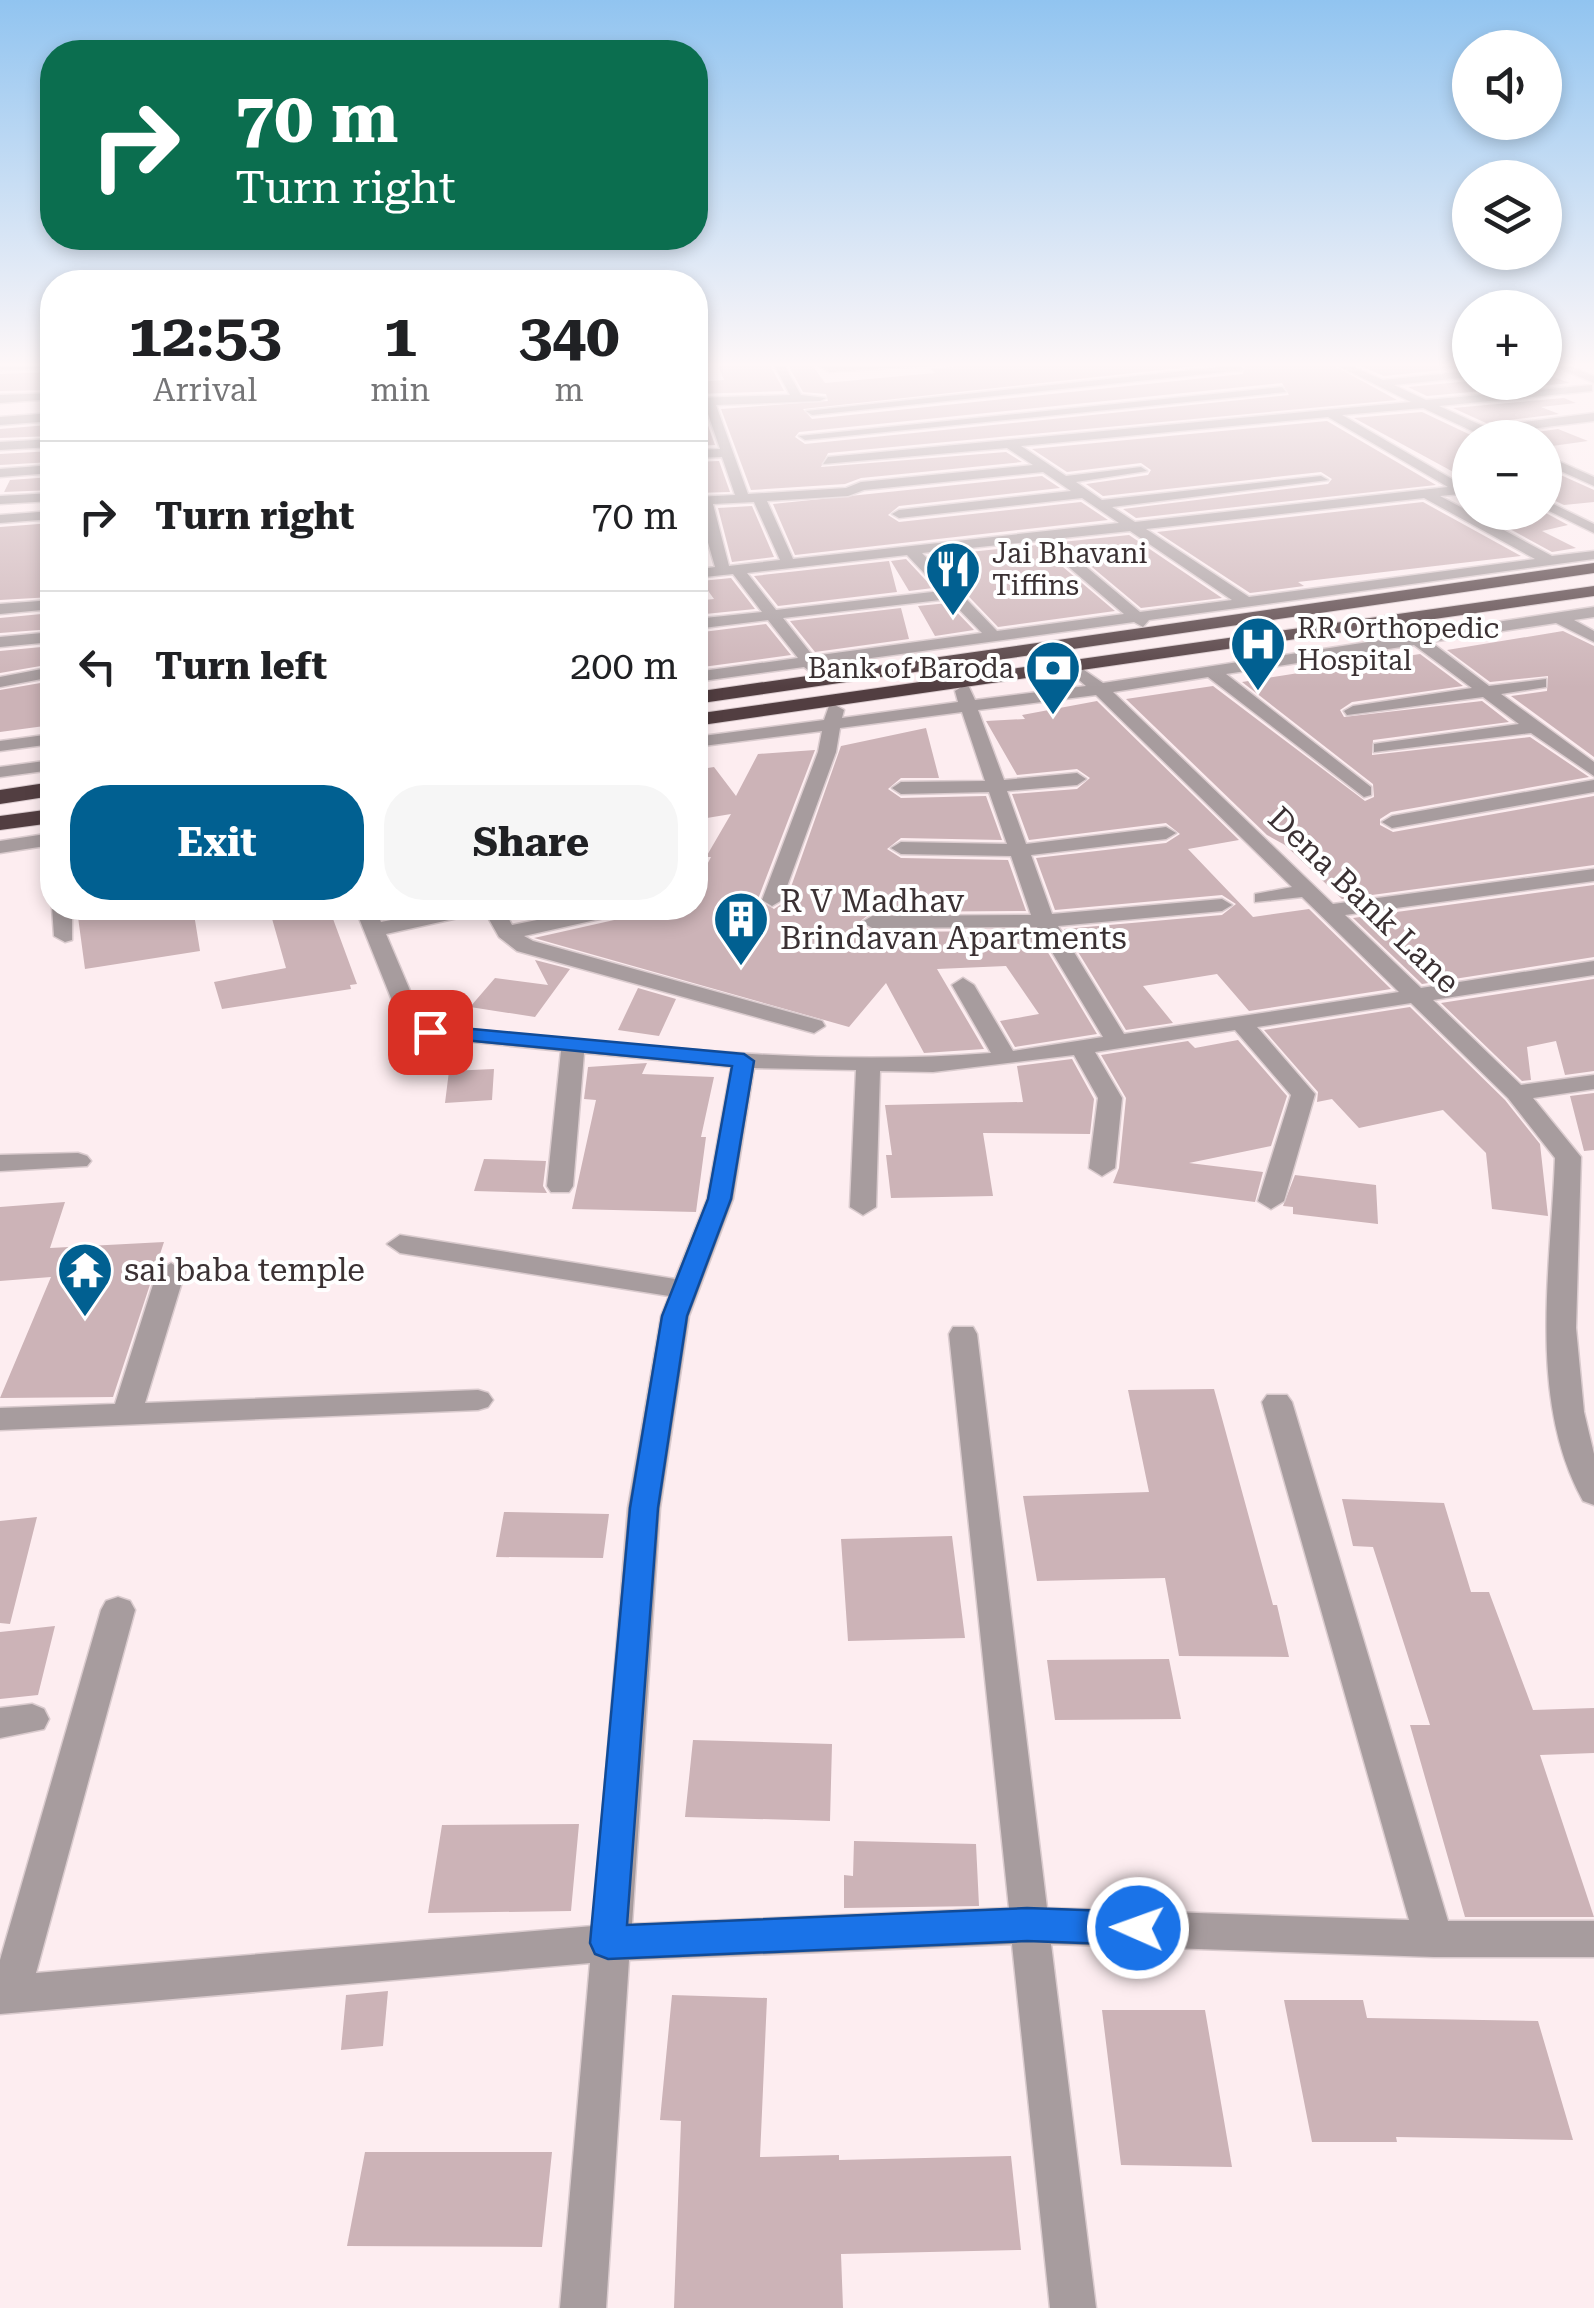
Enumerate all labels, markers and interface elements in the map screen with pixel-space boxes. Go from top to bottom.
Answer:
map controls [1452,30,1562,530]
button: sound [1452,30,1562,140]
text: 70 m [235,77,399,159]
icon: right [70,80,200,210]
button: layers [1452,160,1562,270]
text: Turn right [235,161,456,214]
button: + [1452,290,1562,400]
text: 12:53 [128,300,282,371]
text: 1 [383,300,417,371]
text: 340 [519,300,620,371]
text: Arrival [153,371,257,409]
text: min [370,371,430,409]
text: m [555,371,584,409]
button: − [1452,420,1562,530]
icon: right [70,489,125,544]
text: Turn right [155,494,354,538]
text: 70 m [591,494,678,538]
place label: Jai Bhavani Tiffins [992,537,1147,602]
restaurant icon: Jai Bhavani Tiffins [923,539,983,618]
place label: RR Orthopedic Hospital [1297,612,1499,677]
hospital icon: RR Orthopedic Hospital [1228,614,1288,693]
bank icon: Bank of Baroda [1023,638,1083,717]
icon: left [70,639,125,694]
text: Turn left [155,644,327,688]
text: 200 m [570,644,678,688]
place label: Bank of Baroda [808,652,1014,685]
button: Exit [70,785,364,900]
button: Share [384,785,678,900]
street label: Dena Bank Lane [1260,799,1468,1001]
place label: R V Madhav Brindavan Apartments [780,882,1127,957]
building icon: R V Madhav Brindavan Apartments [711,889,771,968]
pin [388,990,473,1075]
icon: arrive [403,1005,458,1060]
temple icon: sai baba temple [55,1240,115,1319]
place label: sai baba temple [124,1251,365,1289]
position arrow [1086,1876,1190,1980]

